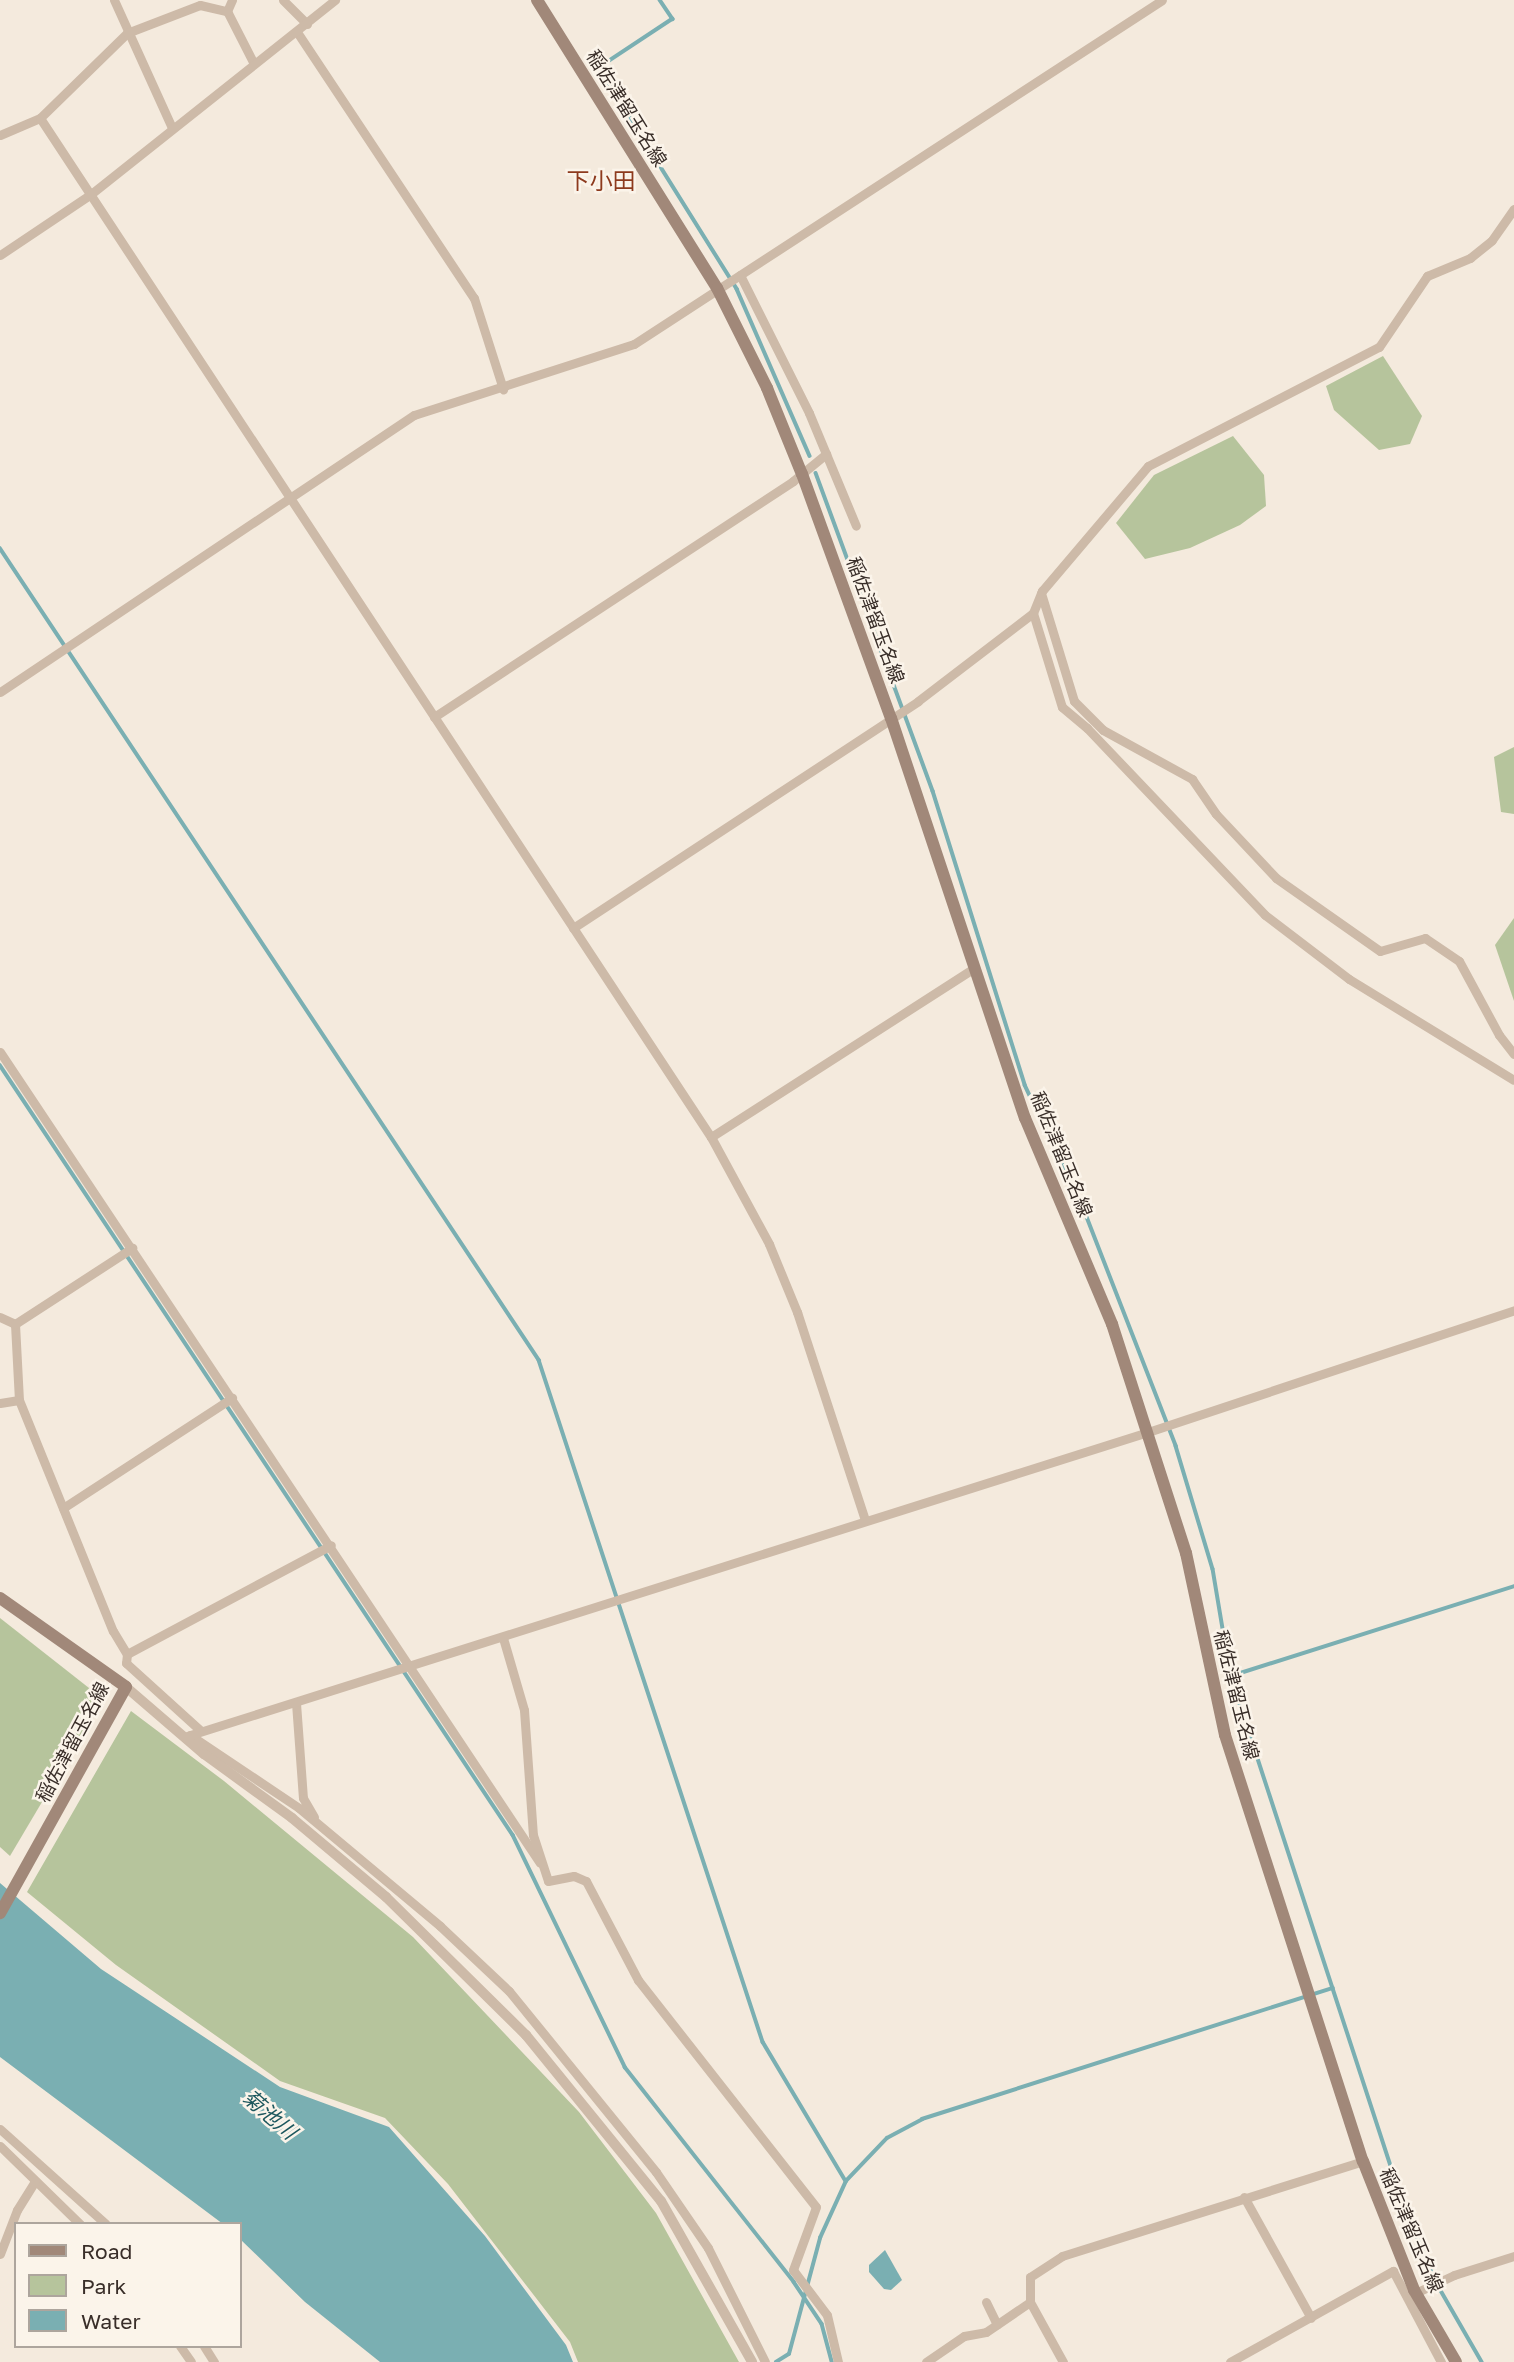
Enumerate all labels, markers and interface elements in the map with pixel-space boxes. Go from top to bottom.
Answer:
street label: 稲佐津留玉名線 [582,46,672,170]
district label: 下小田 [567,166,635,194]
street label: 稲佐津留玉名線 [843,554,909,686]
street label: 稲佐津留玉名線 [1027,1088,1097,1220]
street label: 稲佐津留玉名線 [1210,1628,1264,1762]
street label: 稲佐津留玉名線 [31,1678,113,1806]
water label: 菊池川 [238,2084,302,2144]
street label: 稲佐津留玉名線 [1376,2164,1448,2296]
legend [14,2222,242,2348]
text: Road [81,2238,132,2264]
text: Park [81,2273,126,2299]
text: Water [81,2308,141,2334]

